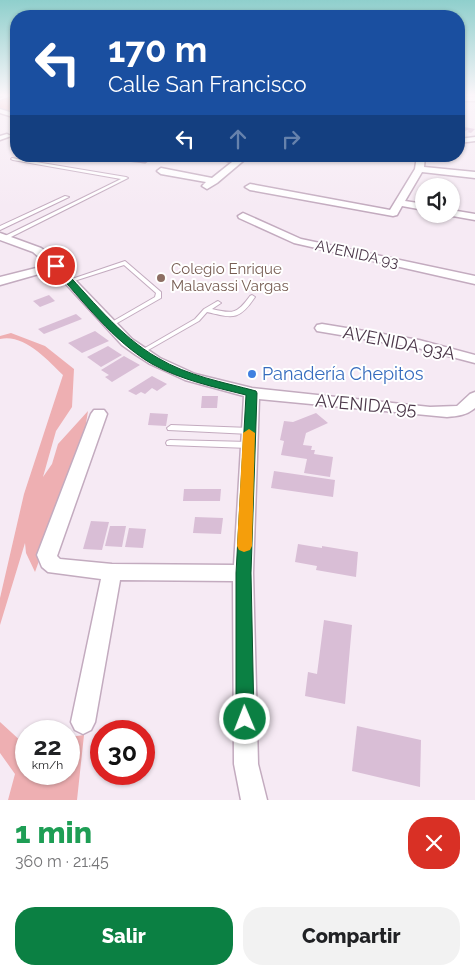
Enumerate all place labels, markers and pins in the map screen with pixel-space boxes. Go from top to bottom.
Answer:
pin [35,245,77,287]
place label: Colegio Enrique Malavassi Vargas [171,260,289,295]
marker: Colegio Enrique Malavassi Vargas [155,272,167,284]
place label: Panadería Chepitos [262,363,424,384]
marker: Panadería Chepitos [246,368,258,380]

